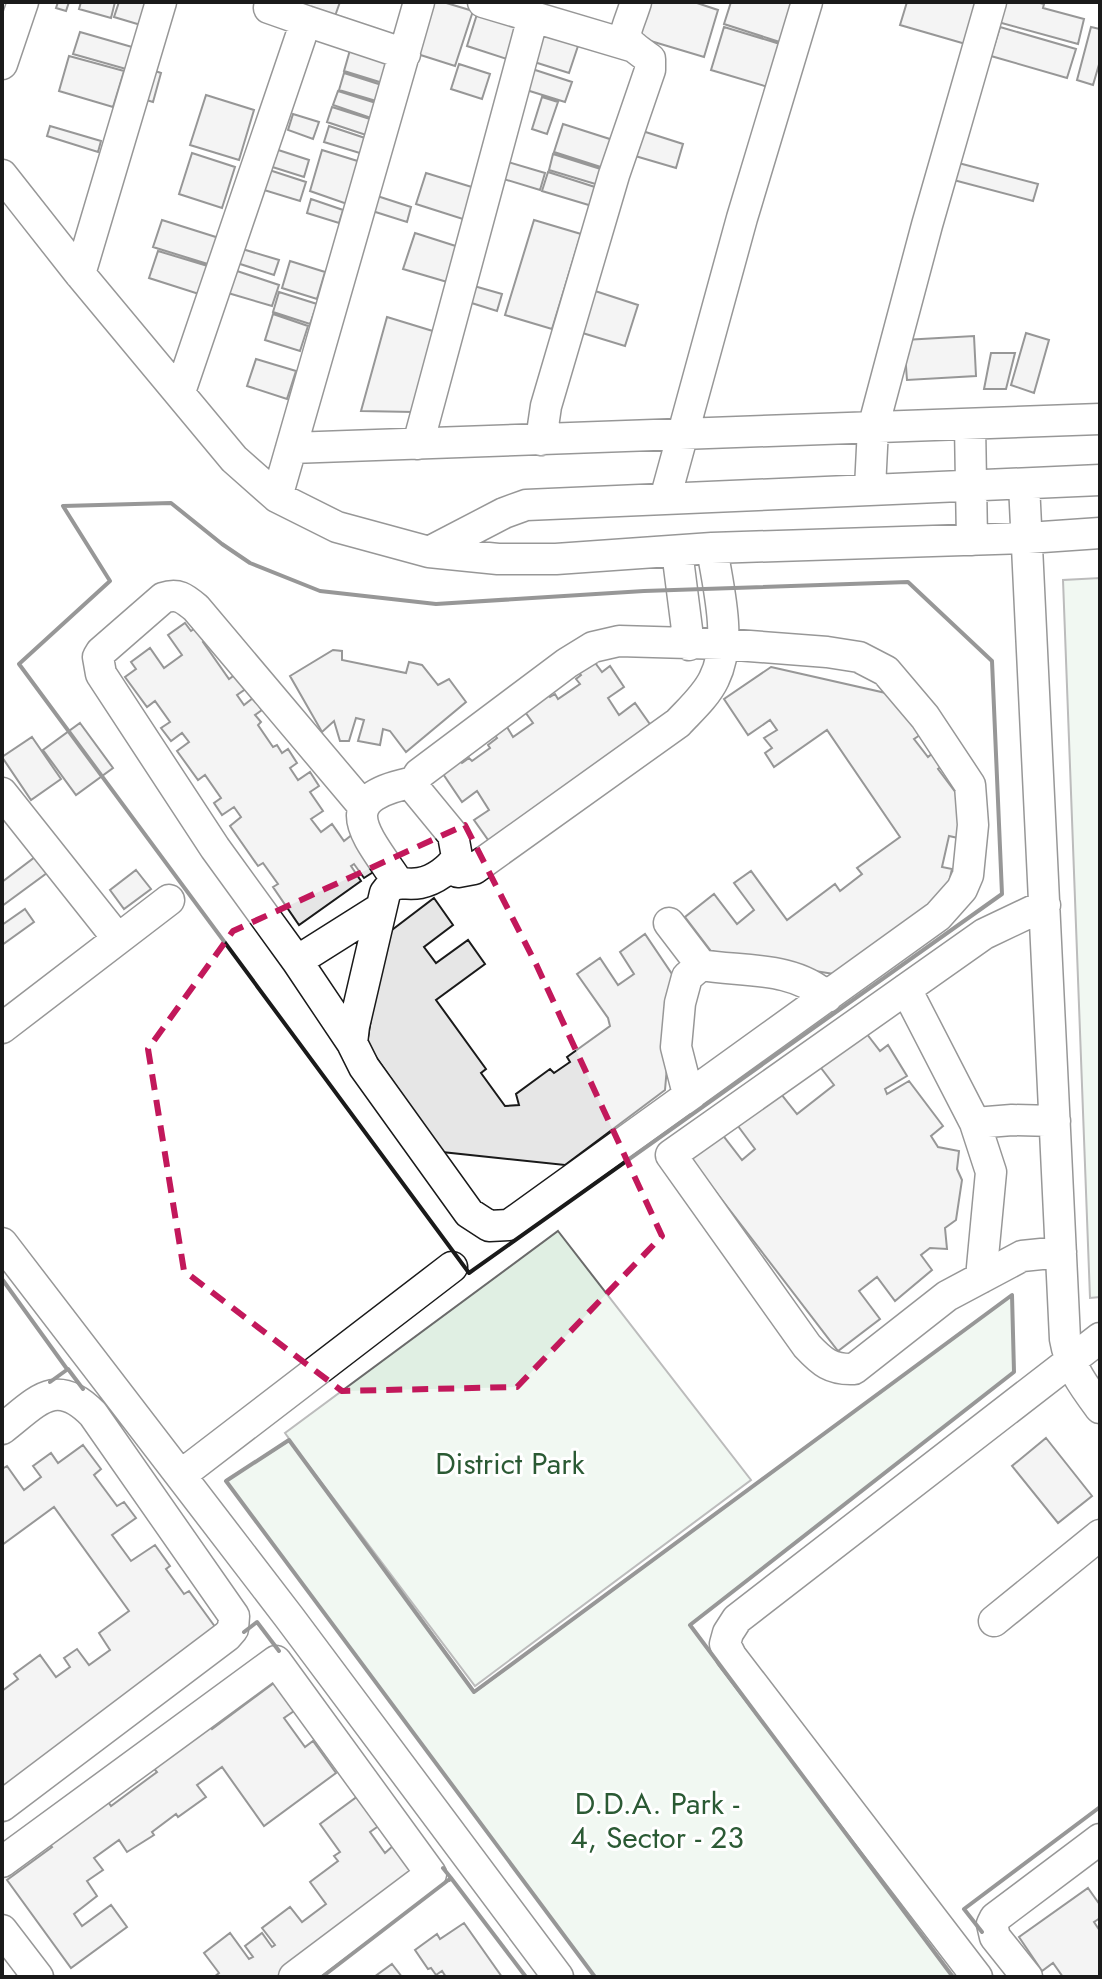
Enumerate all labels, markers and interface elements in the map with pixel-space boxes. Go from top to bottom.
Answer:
park label: District Park [435,1442,586,1485]
park label: D.D.A. Park - 4, Sector - 23 [570,1782,744,1859]

